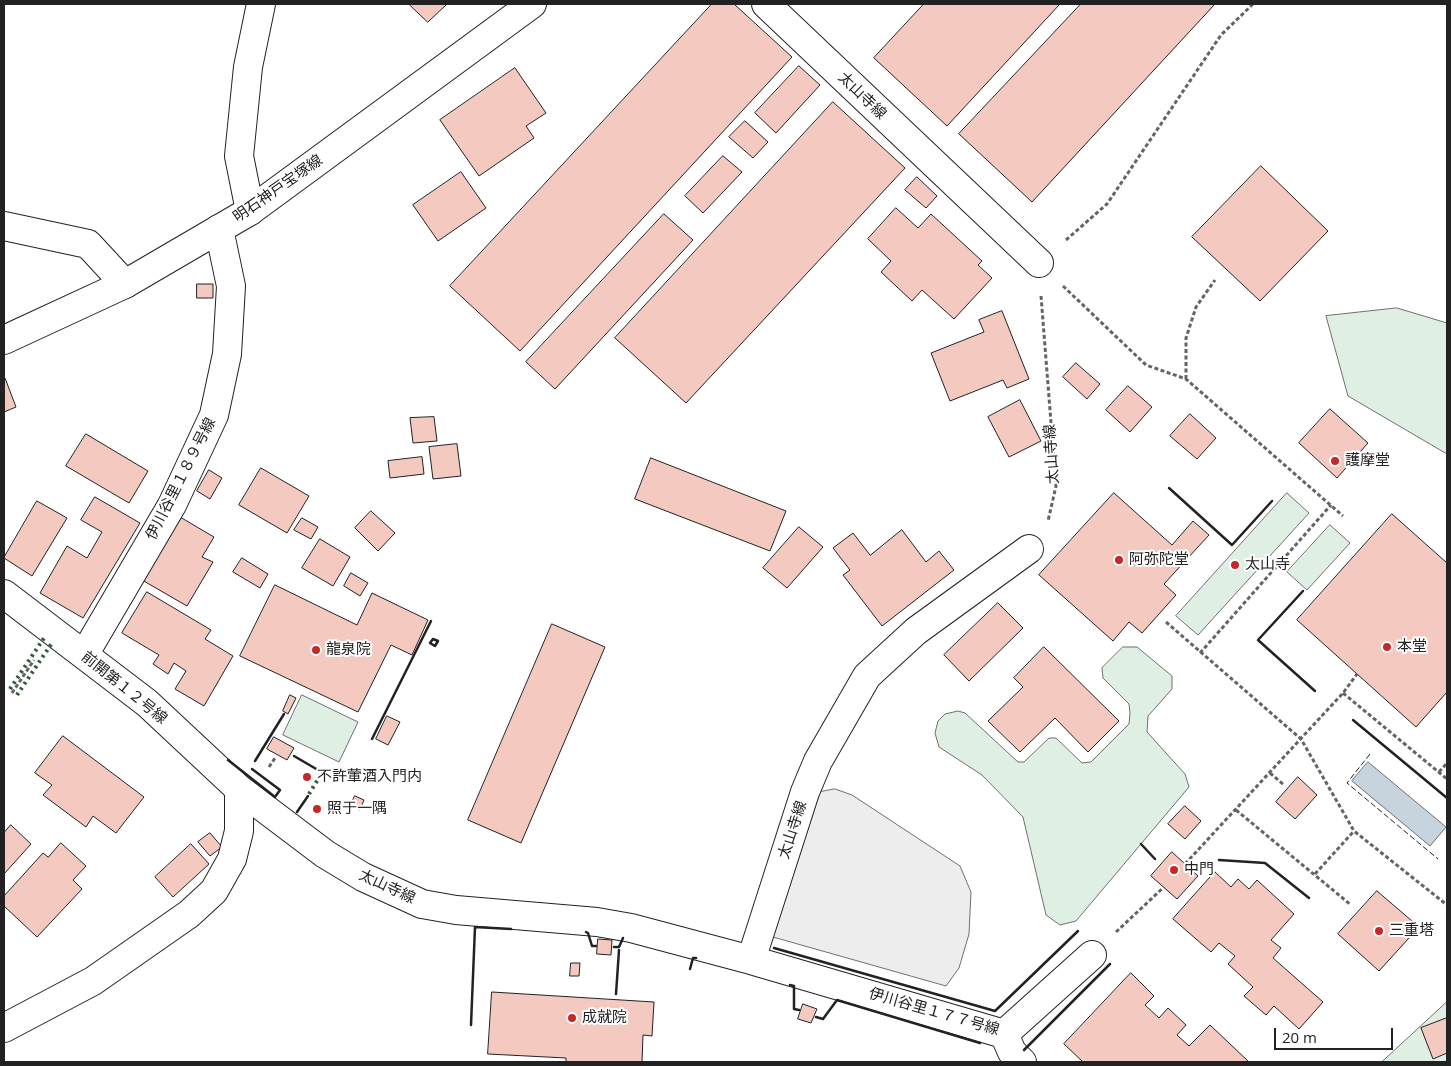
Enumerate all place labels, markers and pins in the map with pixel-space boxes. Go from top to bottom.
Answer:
place label: 護摩堂 [1345,452,1390,470]
marker: 護摩堂 [1329,455,1341,467]
place label: 阿弥陀堂 [1129,551,1189,569]
marker: 阿弥陀堂 [1113,554,1125,566]
place label: 太山寺 [1245,556,1290,574]
marker: 太山寺 [1229,559,1241,571]
place label: 本堂 [1397,638,1427,656]
place label: 龍泉院 [326,641,371,659]
marker: 本堂 [1381,641,1393,653]
marker: 龍泉院 [310,644,322,656]
place label: 不許葷酒入門内 [317,768,422,786]
marker: 不許葷酒入門内 [301,771,313,783]
place label: 照于一隅 [327,800,387,818]
marker: 照于一隅 [311,803,323,815]
place label: 中門 [1184,861,1214,879]
marker: 中門 [1168,864,1180,876]
place label: 三重塔 [1389,922,1434,940]
marker: 三重塔 [1373,925,1385,937]
place label: 成就院 [582,1009,627,1027]
marker: 成就院 [566,1012,578,1024]

